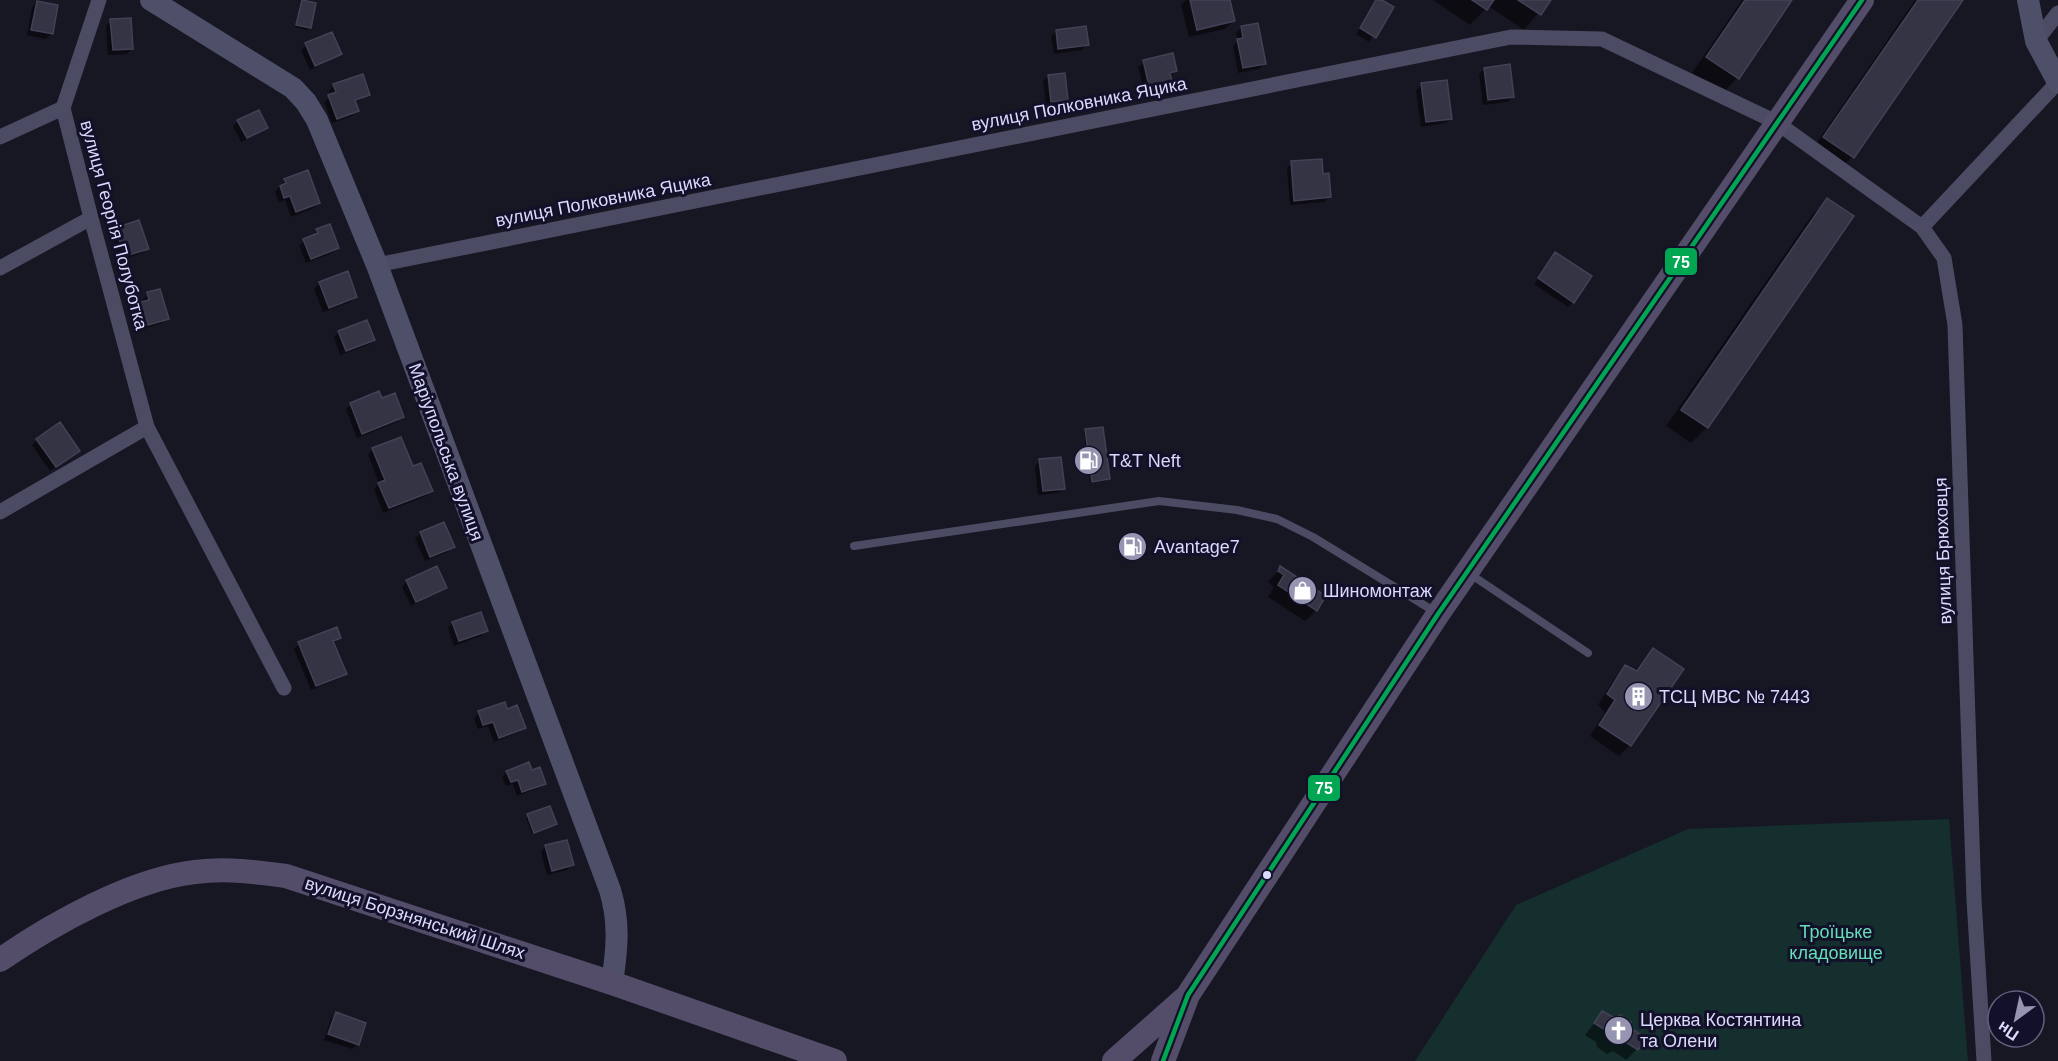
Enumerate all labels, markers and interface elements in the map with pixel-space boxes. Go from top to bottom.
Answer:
street label: вулиця Полковника Яцика [970,73,1189,135]
street label: вулиця Георгія Полуботка [76,118,152,333]
street label: вулиця Полковника Яцика [494,169,713,231]
line badge: 75 [1664,247,1698,276]
text: 75 [1672,254,1690,271]
street label: Маріупольська вулиця [405,360,487,544]
fuel station icon: T&T Neft [1072,445,1104,477]
place label: T&T Neft [1109,451,1181,471]
street label: вулиця Брюховця [1930,477,1956,625]
fuel station icon: Avantage7 [1117,531,1149,563]
place label: Avantage7 [1154,537,1240,557]
shop icon: Шиномонтаж [1286,575,1318,607]
place label: Шиномонтаж [1323,581,1432,601]
building icon: ТСЦ МВС № 7443 [1622,681,1654,713]
place label: ТСЦ МВС № 7443 [1659,687,1810,707]
line badge: 75 [1307,774,1341,802]
text: 75 [1315,780,1333,797]
unlabelled marker [1261,869,1273,881]
street label: вулиця Борзнянський Шлях [303,873,527,963]
park label: Троїцьке кладовище [1789,922,1883,963]
north arrow [1986,989,2046,1049]
place label: Церква Костянтина та Олени [1640,1010,1802,1051]
church icon: Церква Костянтина та Олени [1603,1014,1635,1046]
text: Пн [1995,1018,2022,1044]

